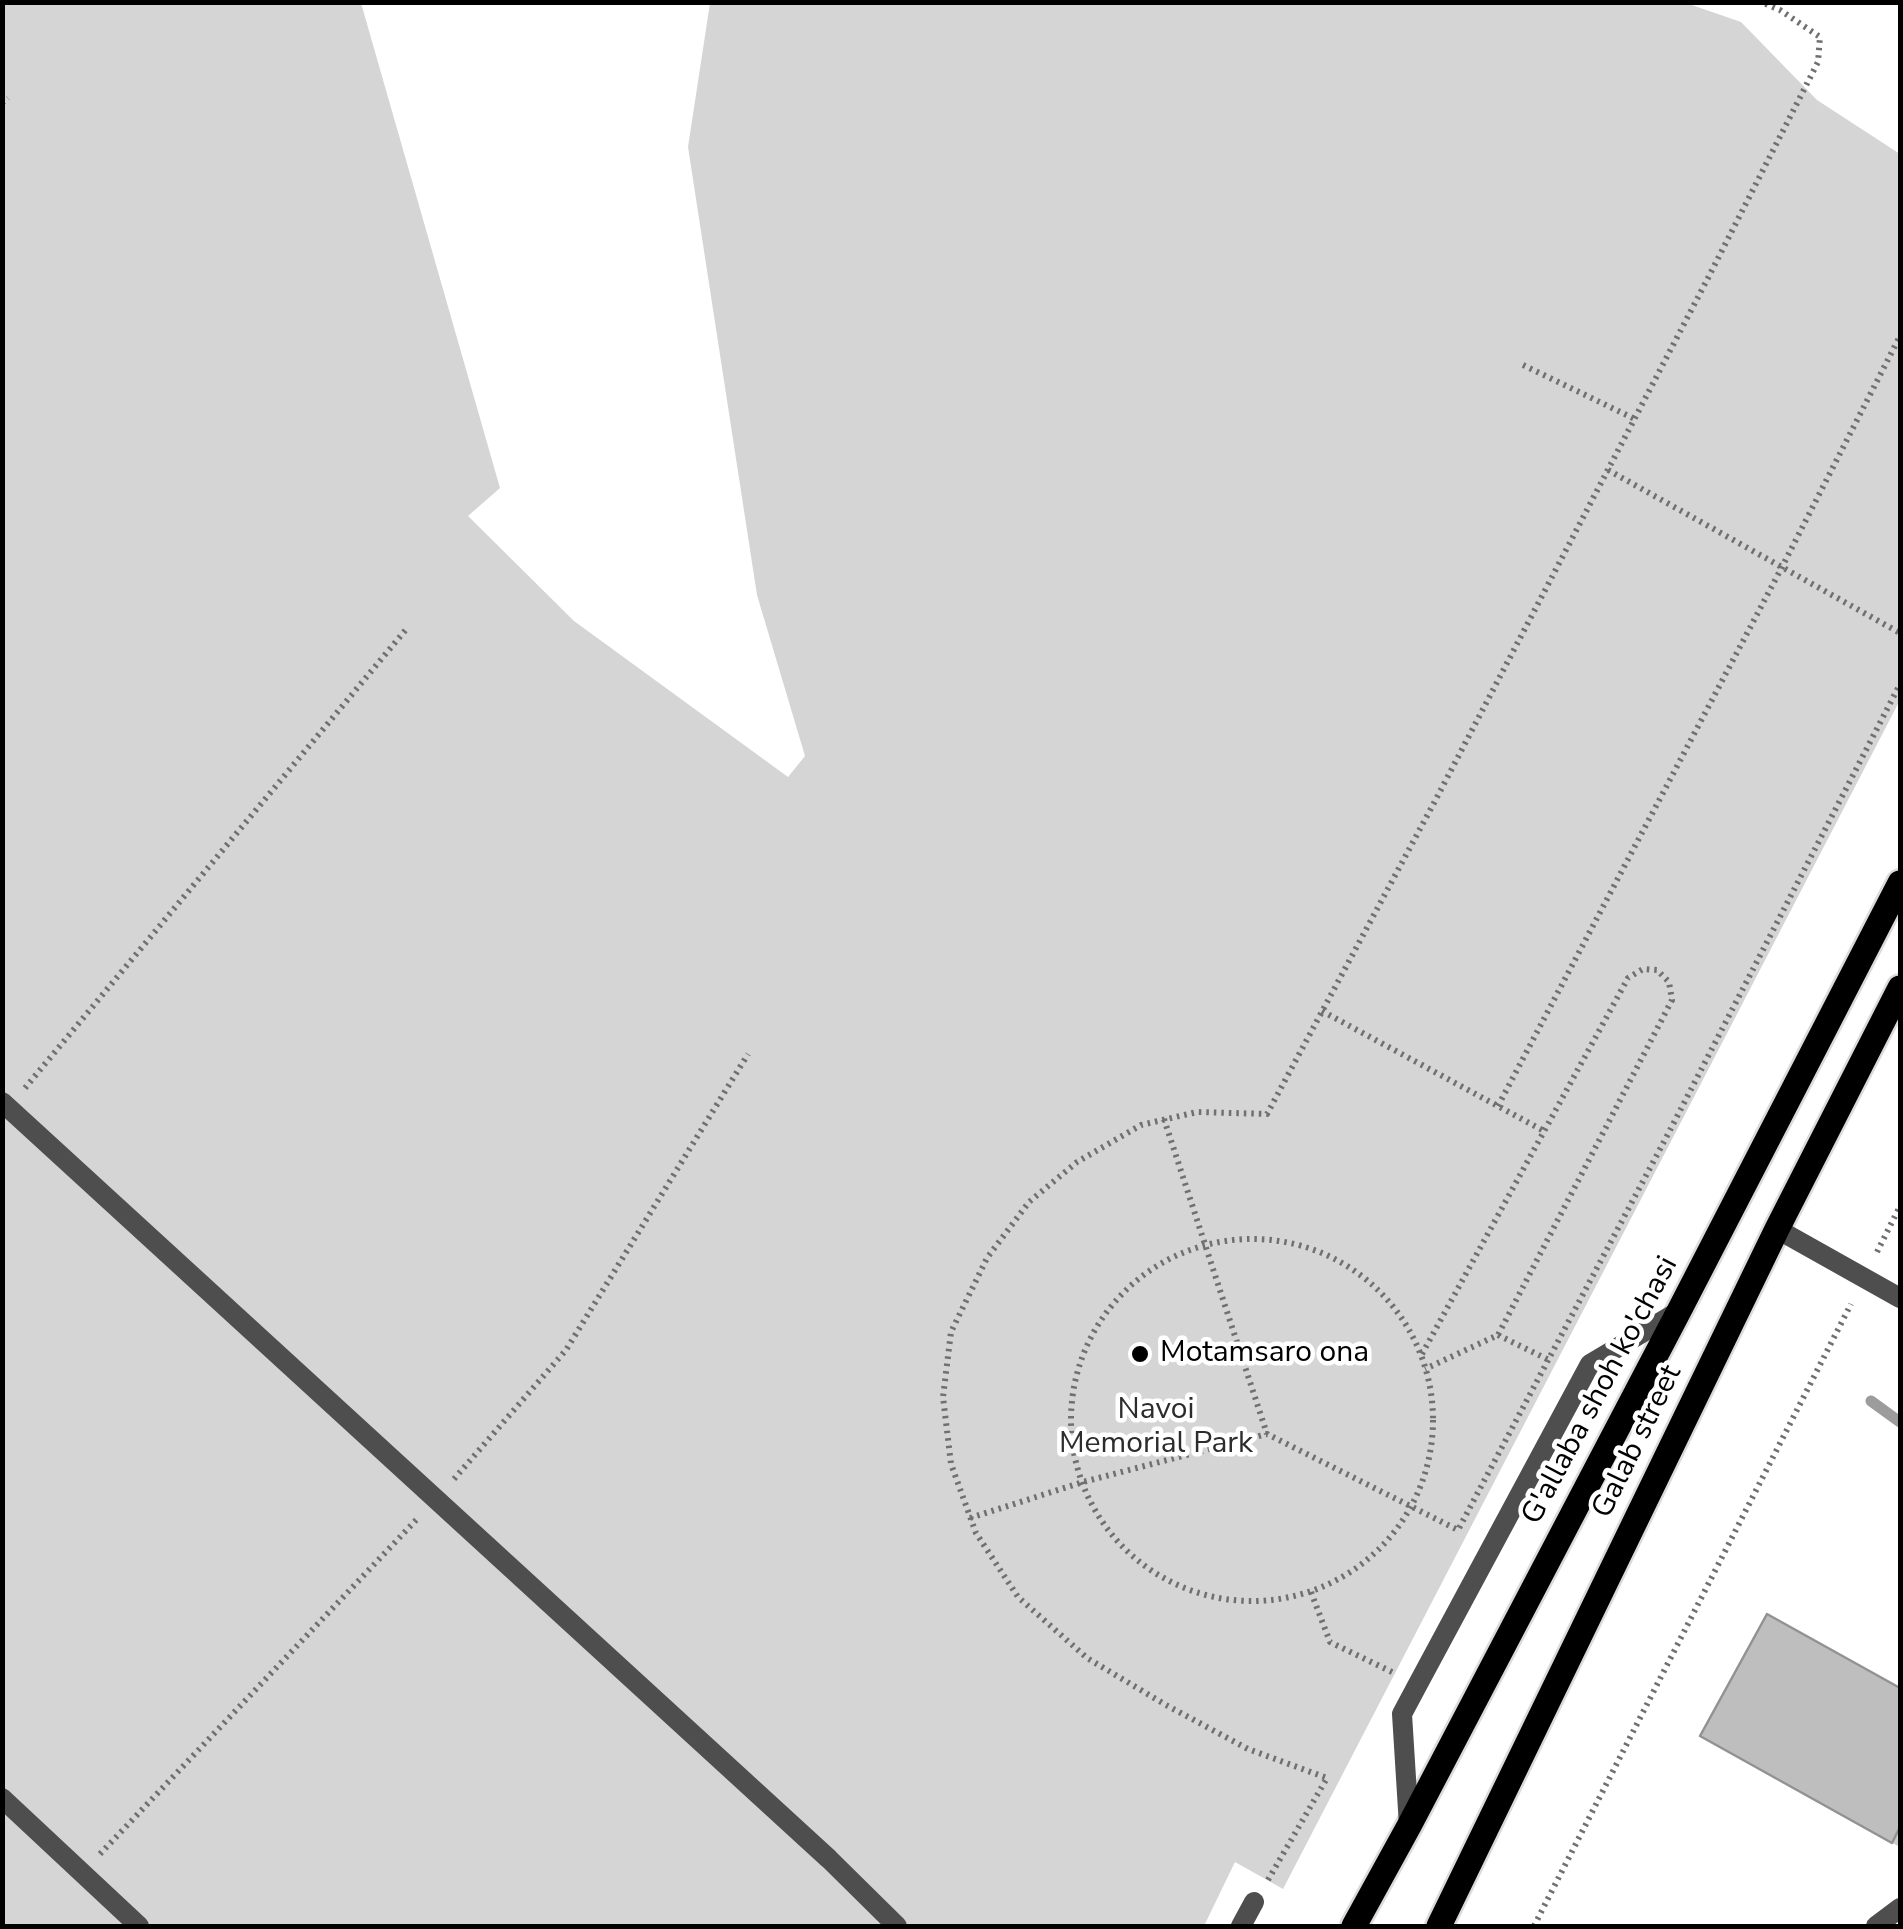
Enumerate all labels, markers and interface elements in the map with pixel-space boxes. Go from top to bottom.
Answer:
street label: G'allaba shoh ko'chasi [1515,1251,1687,1531]
place label: Motamsaro ona [1160,1336,1369,1372]
marker: Motamsaro ona [1129,1343,1151,1365]
street label: Galab street [1586,1360,1690,1524]
park label: Navoi Memorial Park [1059,1393,1253,1464]

